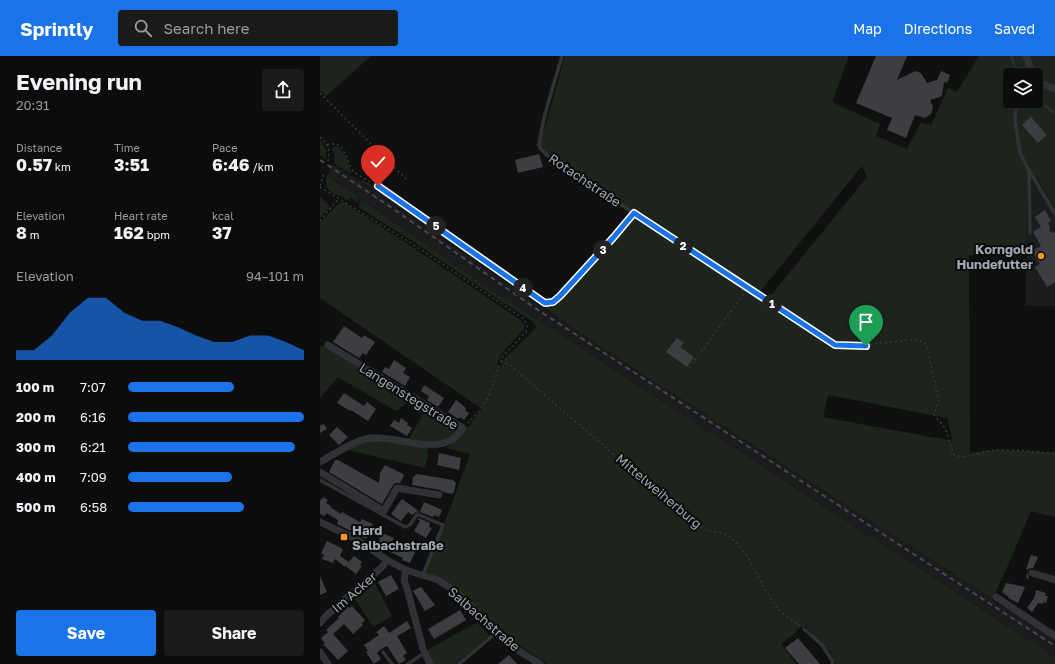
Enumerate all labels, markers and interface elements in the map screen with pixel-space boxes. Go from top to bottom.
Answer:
search box [118,10,398,46]
text: Sprintly [20,17,94,40]
icon: search [132,17,154,39]
text: Search here [164,19,249,37]
text: Map [853,20,882,37]
text: Directions [904,20,972,37]
text: Saved [994,20,1035,37]
text: Evening run [16,68,142,95]
map controls [1003,68,1043,108]
button: layers [1003,68,1043,108]
button: share [262,69,304,111]
text: 20:31 [16,97,49,113]
text: Distance [16,141,62,154]
text: Time [114,141,140,154]
text: Pace [212,141,238,154]
pin [361,145,395,186]
street label: Rotachstraße [546,150,624,210]
icon: check [367,151,389,173]
text: 0.57 [16,154,52,175]
text: 3:51 [114,154,149,175]
text: 6:46 [212,154,250,175]
text: km [52,160,71,173]
text: /km [250,160,274,173]
text: Elevation [16,209,65,222]
text: Heart rate [114,209,168,222]
text: kcal [212,209,234,222]
pin: 5 [426,216,446,236]
text: 5 [433,219,439,232]
text: 8 [16,222,27,243]
text: 162 [114,222,144,243]
text: 37 [212,222,232,243]
text: m [27,228,39,241]
text: bpm [144,228,170,241]
pin: 2 [673,236,693,256]
text: 2 [680,239,686,252]
pin: 3 [593,240,613,260]
place label: Korngold Hundefutter [956,241,1033,272]
text: 3 [600,243,606,256]
marker: Korngold Hundefutter [1036,251,1046,261]
text: Elevation [16,268,74,284]
text: 94–101 m [246,268,304,284]
pin: 4 [513,278,533,298]
text: 4 [520,281,526,294]
pin: 1 [762,294,782,314]
text: 1 [769,297,775,310]
pin [849,305,883,346]
icon: arrive [855,311,877,333]
street label: Langenstegstraße [357,359,461,433]
text: 100 m [16,379,54,395]
text: 7:07 [80,379,106,395]
text: 200 m [16,409,55,425]
text: 6:16 [80,409,106,425]
text: 300 m [16,439,55,455]
text: 6:21 [80,439,106,455]
street label: Mittelweiherburg [613,450,705,532]
text: 400 m [16,469,56,485]
text: 7:09 [80,469,107,485]
text: 500 m [16,499,55,515]
text: 6:58 [80,499,107,515]
place label: Hard Salbachstraße [352,522,444,553]
marker: Hard Salbachstraße [339,532,349,542]
street label: Im Acker [328,568,380,616]
street label: Salbachstraße [445,584,523,654]
button: Save [16,610,156,656]
button: Share [164,610,304,656]

